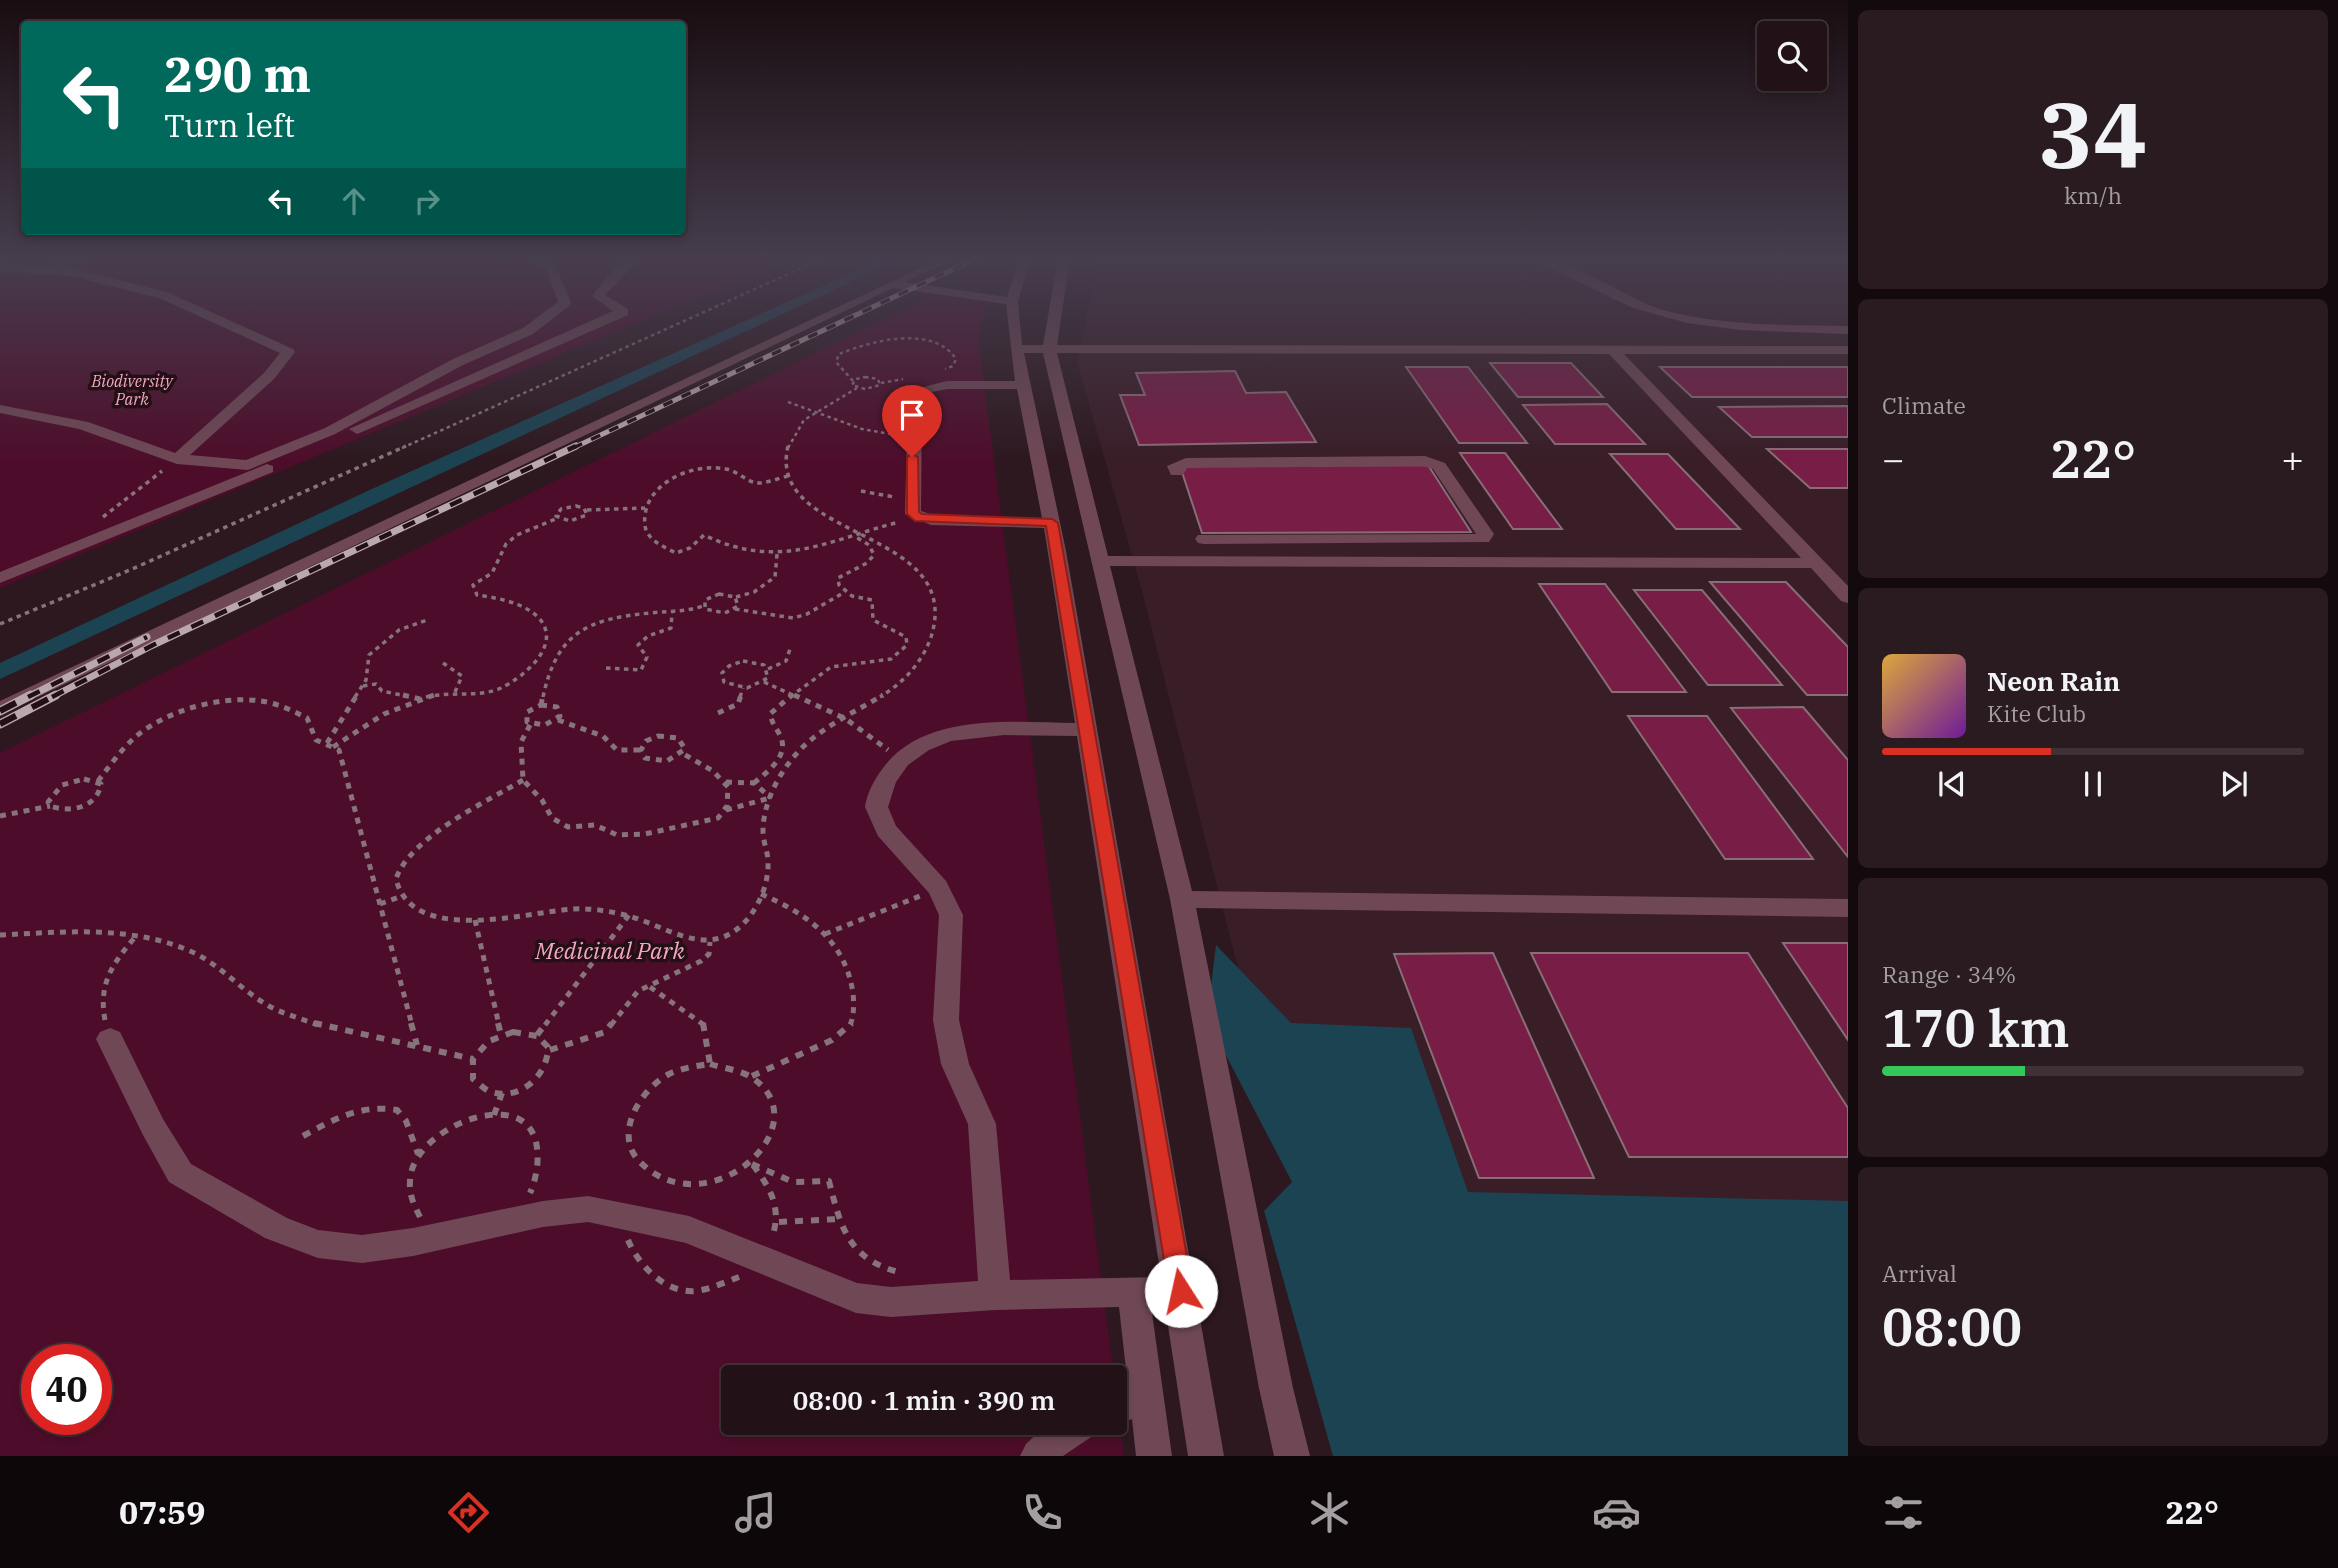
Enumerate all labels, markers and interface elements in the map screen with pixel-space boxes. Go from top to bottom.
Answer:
map controls [1757,21,1827,91]
button: search [1757,21,1827,91]
text: 290 m [164,42,311,105]
icon: left [49,49,140,140]
text: 34 [2038,75,2148,193]
text: Turn left [164,104,295,146]
text: km/h [2064,180,2122,210]
icon: left [262,182,300,220]
icon: ahead [335,182,373,220]
icon: right [408,182,446,220]
park label: Biodiversity Park [90,371,174,409]
pin [882,385,942,457]
text: Climate [1882,390,1966,420]
icon: arrive [893,396,931,434]
text: 22° [2050,425,2136,492]
text: − [1882,434,1905,483]
text: + [2281,434,2304,483]
text: Neon Rain [1987,664,2120,698]
text: Kite Club [1987,698,2086,728]
icon: previous [1933,765,1971,803]
icon: pause [2074,765,2112,803]
icon: next [2215,765,2253,803]
park label: Medicinal Park [534,935,686,965]
text: Range · 34% [1882,959,2016,989]
text: 170 km [1882,994,2070,1061]
position arrow [1144,1254,1218,1328]
text: Arrival [1882,1258,1957,1288]
text: 08:00 [1882,1293,2022,1360]
speed limit sign: 40 [21,1344,112,1435]
text: 08:00 · 1 min · 390 m [793,1383,1055,1417]
icon: directions [444,1488,493,1537]
icon: music [731,1488,780,1537]
icon: phone [1018,1488,1067,1537]
icon: climate [1305,1488,1354,1537]
icon: car [1592,1488,1641,1537]
icon: filters [1879,1488,1928,1537]
text: 07:59 [119,1491,206,1533]
text: 22° [2166,1491,2219,1533]

